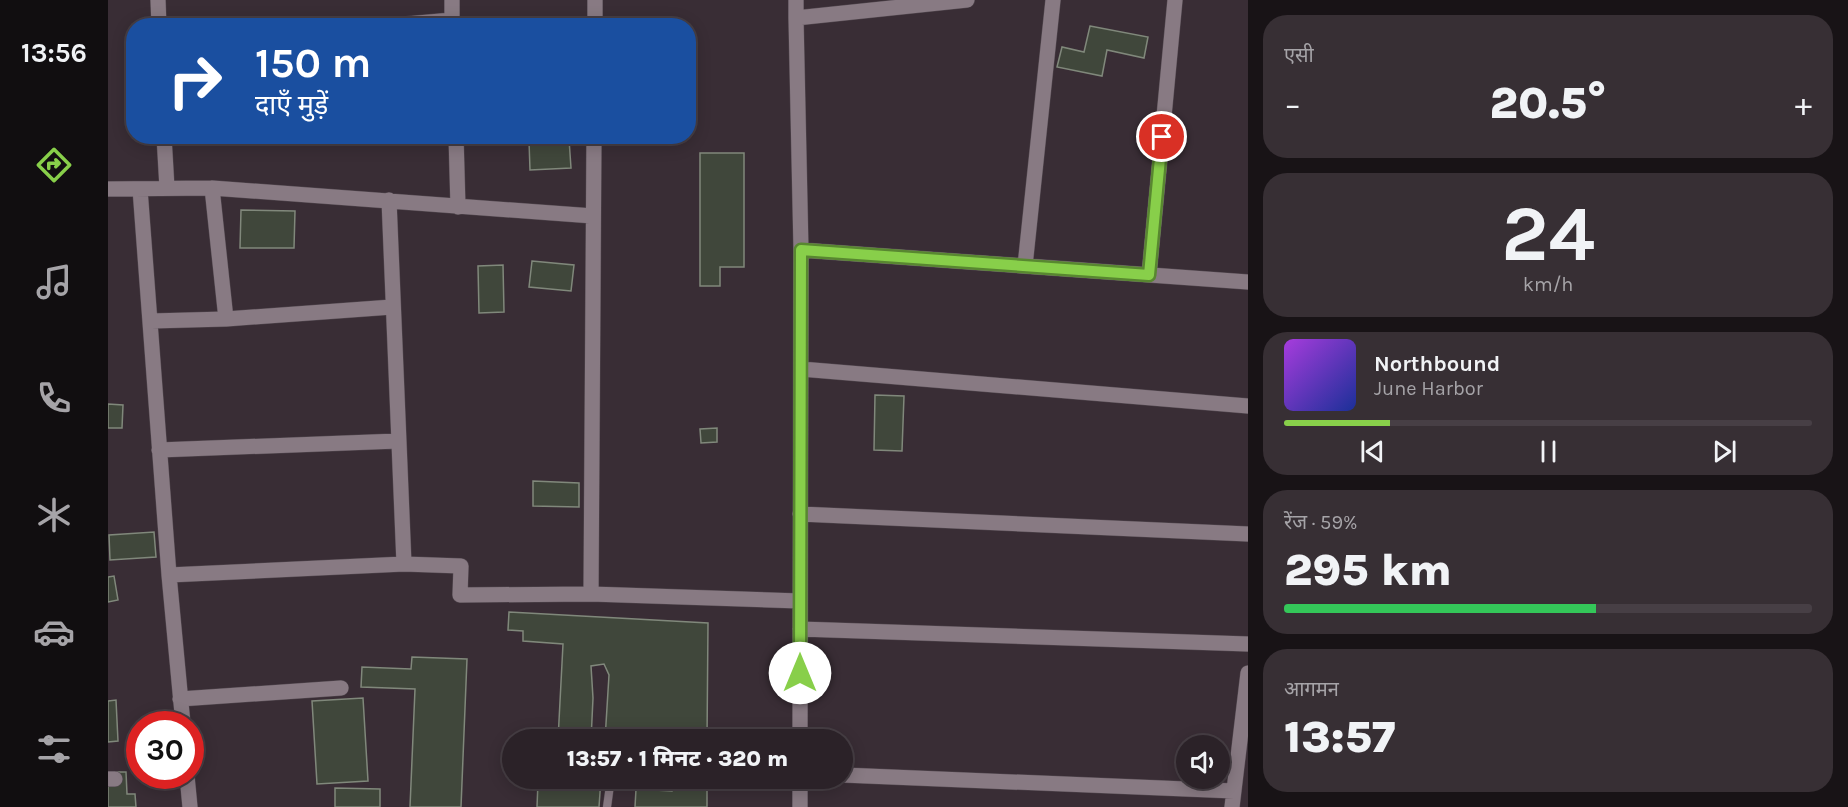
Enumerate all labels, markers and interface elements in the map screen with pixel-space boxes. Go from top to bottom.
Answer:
text: 13:56 [21,37,87,69]
text: 150 m [255,38,371,88]
icon: right [156,42,234,120]
text: एसी [1284,44,1314,67]
text: 20.5° [1490,77,1606,129]
text: − [1284,85,1301,123]
text: + [1795,85,1812,123]
text: दाएँ मुड़ें [255,89,328,121]
pin [1136,111,1187,162]
icon: arrive [1145,120,1178,153]
icon: directions [33,144,75,186]
text: 24 [1501,188,1595,280]
icon: music [33,261,75,303]
text: km/h [1523,273,1573,296]
text: Northbound [1374,351,1500,377]
icon: phone [33,377,75,419]
text: June Harbor [1374,377,1483,400]
icon: previous [1356,435,1389,468]
icon: pause [1532,435,1565,468]
icon: next [1708,435,1741,468]
icon: climate [33,494,75,536]
text: रेंज · 59% [1284,511,1358,534]
text: 295 km [1284,544,1452,596]
icon: car [33,611,75,653]
position arrow [768,641,832,705]
text: आगमन [1284,678,1339,701]
speed limit sign: 30 [126,711,204,789]
text: 13:57 [1284,711,1395,763]
icon: filters [33,728,75,770]
map controls [1176,735,1230,789]
button: sound [1176,735,1230,789]
text: 13:57 · 1 मिनट · 320 m [567,746,788,772]

